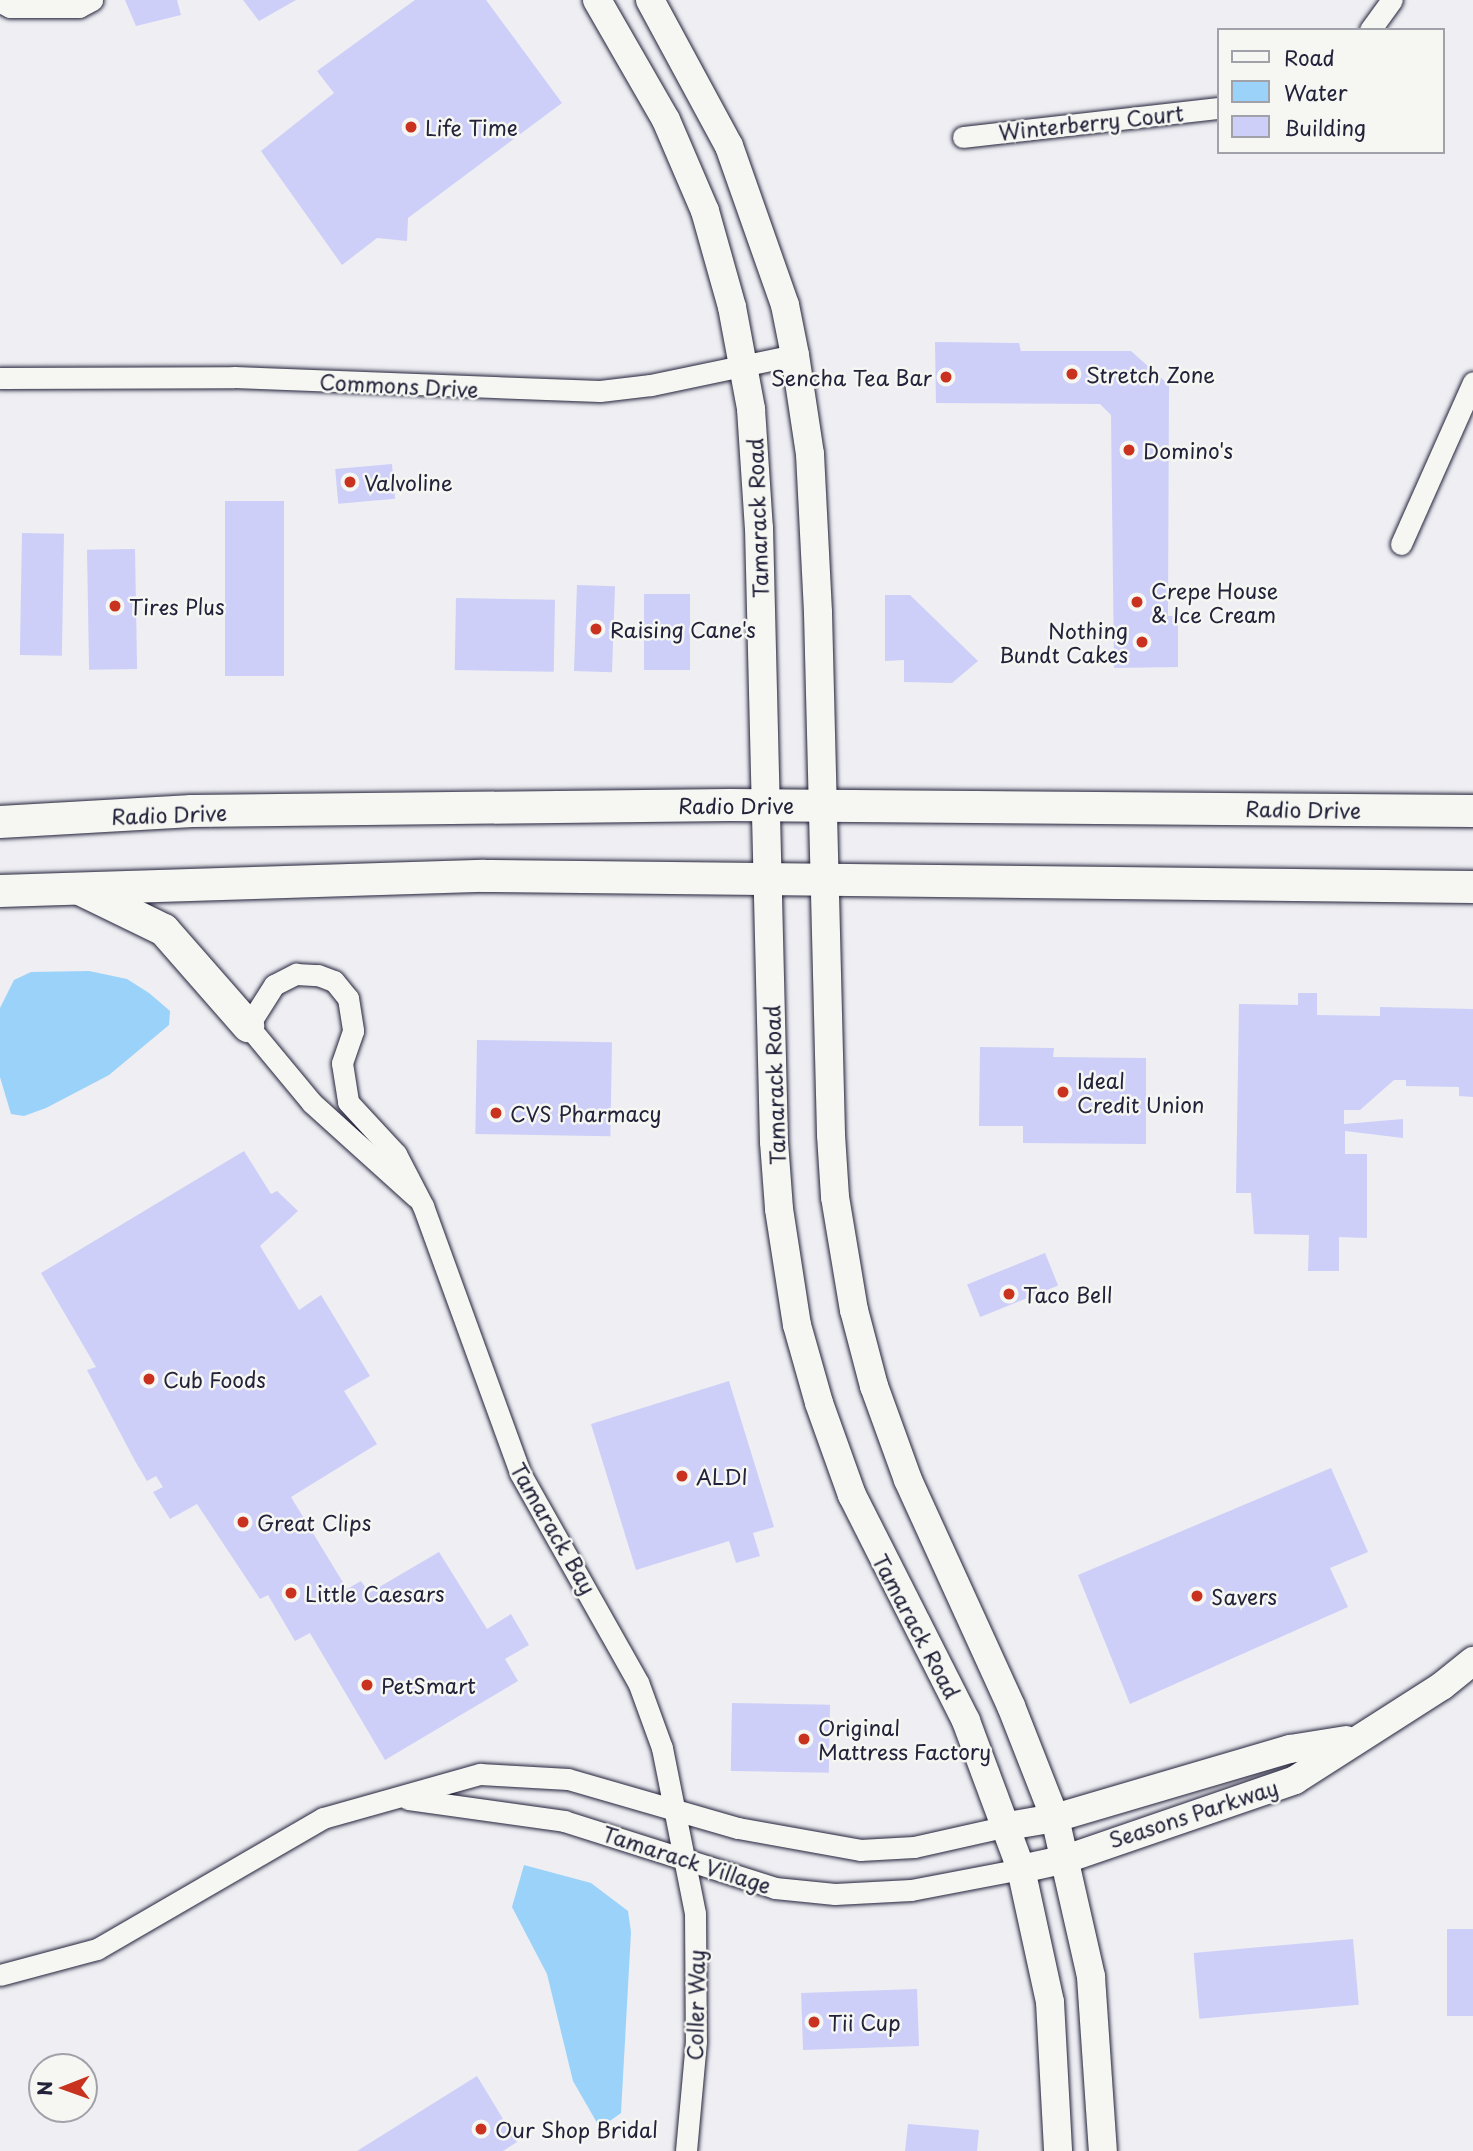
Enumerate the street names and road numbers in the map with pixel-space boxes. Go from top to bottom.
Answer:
street label: Winterberry Court [997,100,1185,144]
street label: Commons Drive [319,368,479,402]
street label: Tamarack Road [742,437,772,599]
street label: Radio Drive [677,792,795,818]
street label: Radio Drive [1244,795,1362,823]
street label: Radio Drive [110,799,228,829]
street label: Tamarack Road [759,1004,789,1166]
street label: Tamarack Bay [506,1457,602,1599]
street label: Tamarack Road [868,1549,966,1703]
street label: Seasons Parkway [1105,1774,1281,1852]
street label: Tamarack Village [599,1820,775,1898]
street label: Coller Way [681,1949,709,2061]

